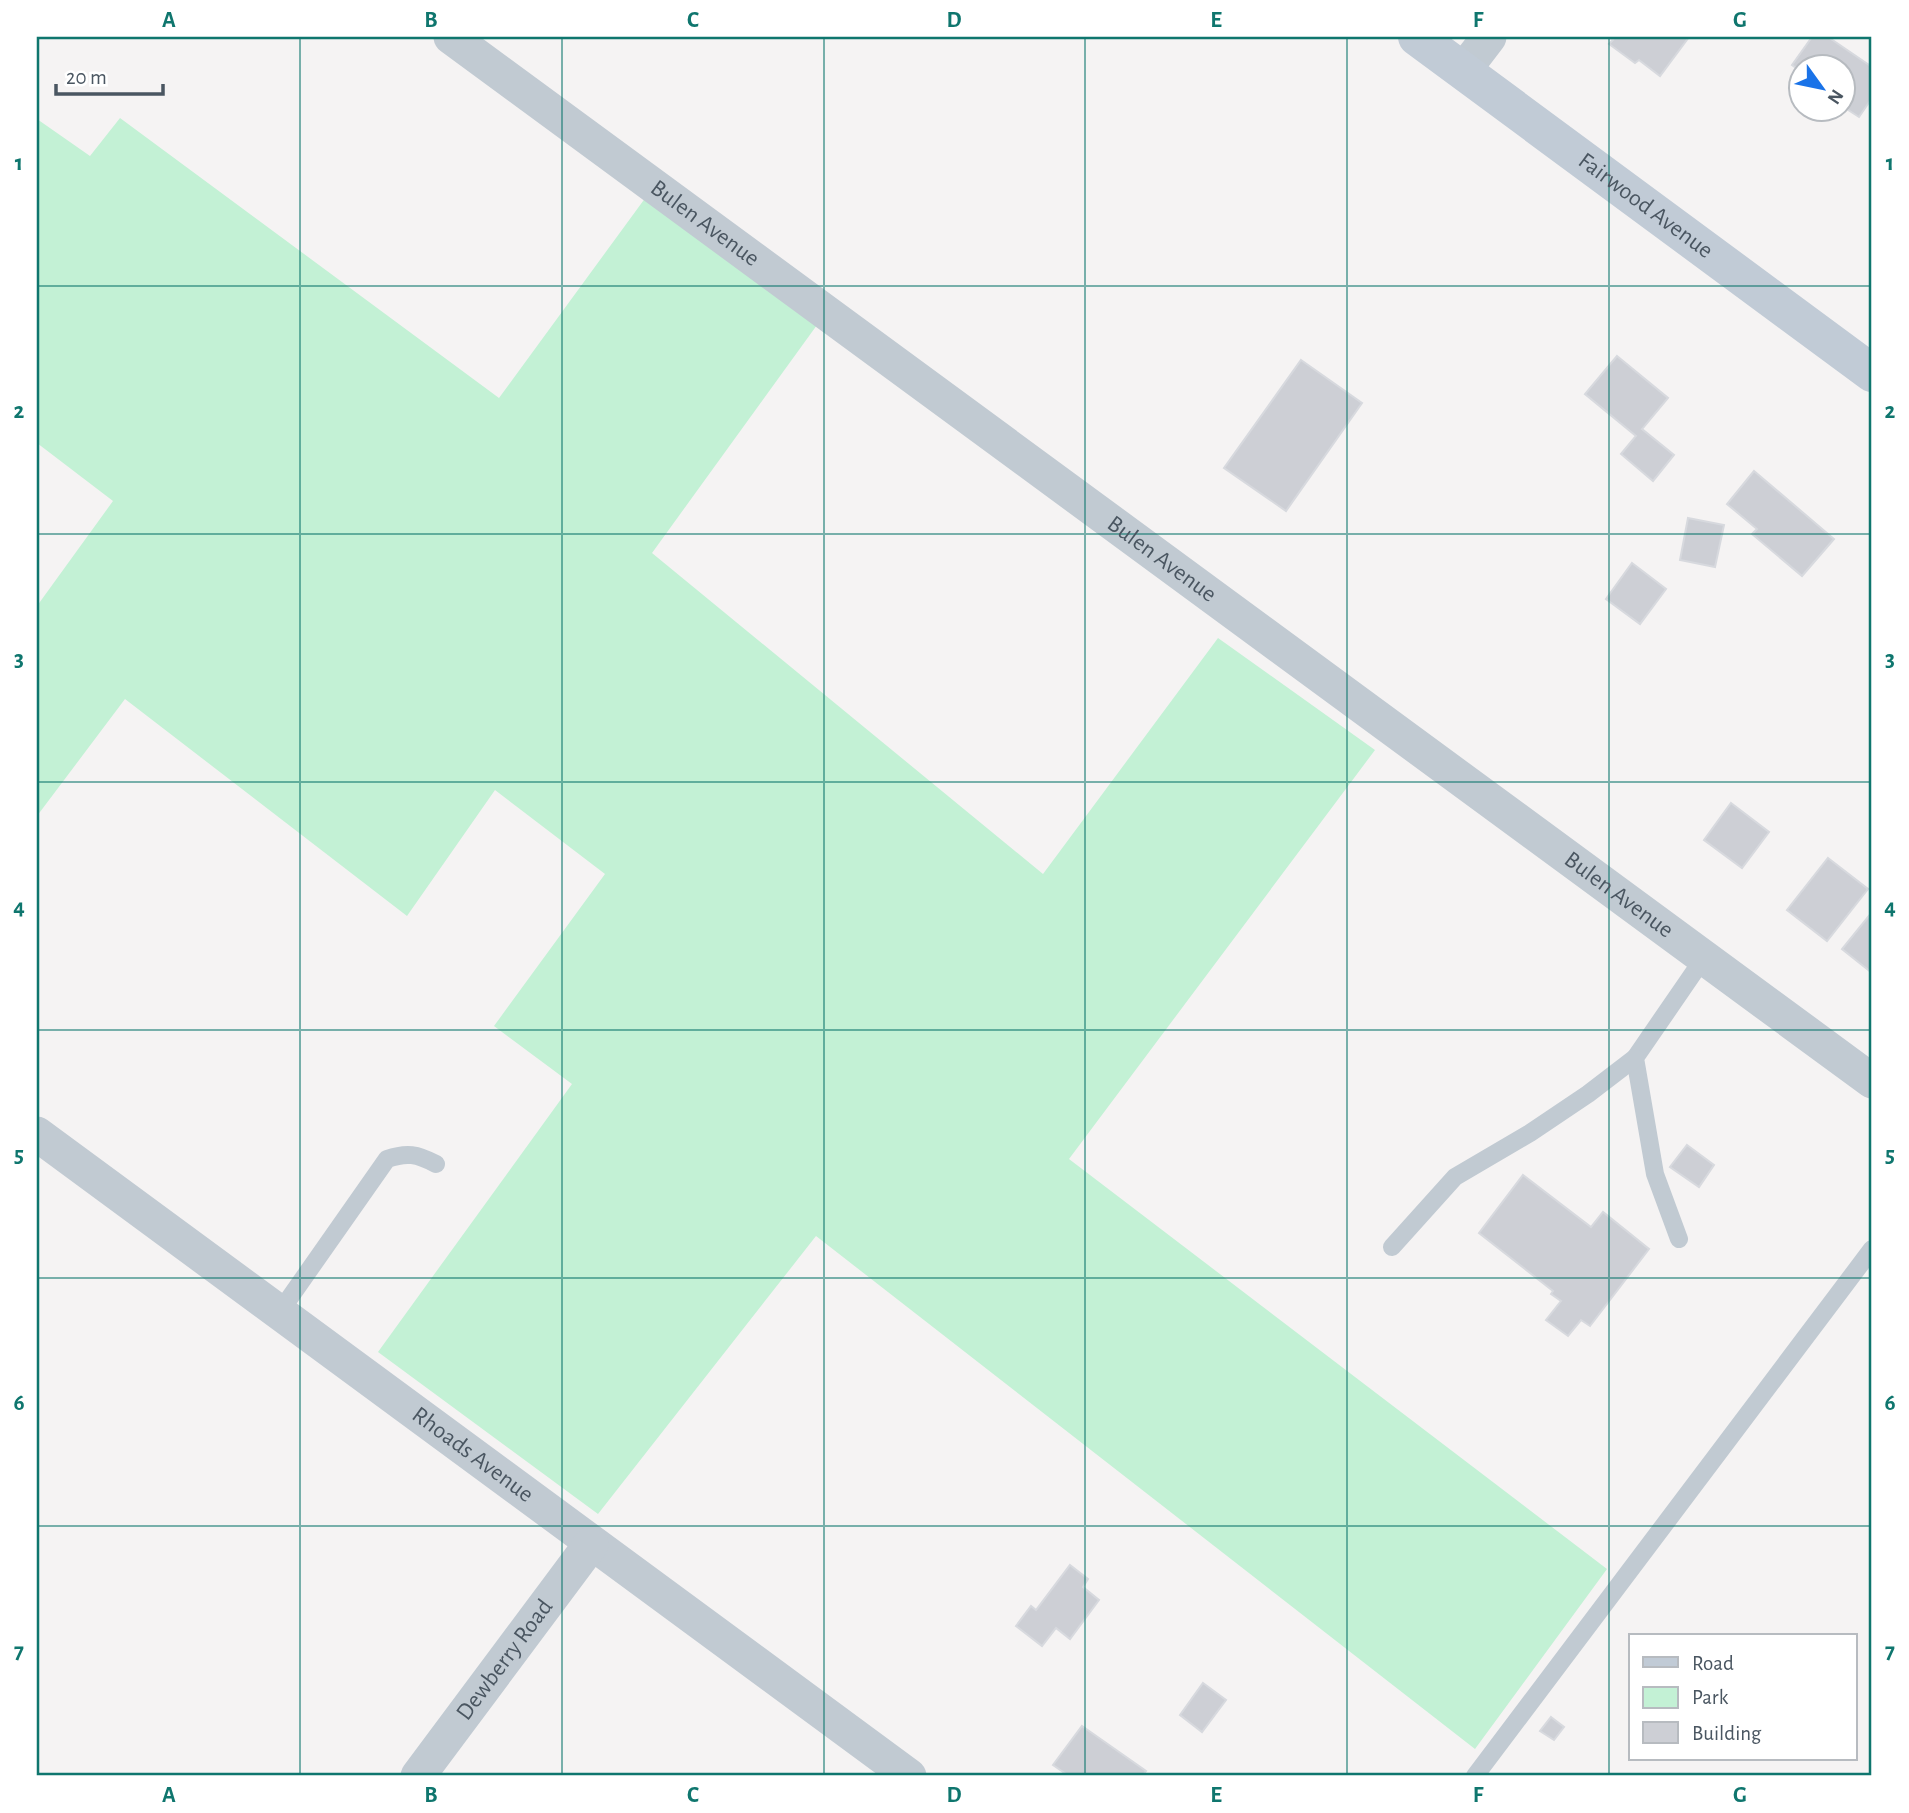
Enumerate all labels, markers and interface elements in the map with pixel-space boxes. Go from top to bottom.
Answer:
text: A [162,9,176,32]
text: B [424,9,438,32]
text: C [687,9,699,32]
text: D [946,9,962,32]
text: E [1210,9,1222,32]
text: F [1473,9,1484,32]
text: G [1733,9,1747,32]
scale bar [56,52,163,96]
north arrow [1786,52,1856,122]
text: 20 m [66,67,107,88]
text: N [1823,86,1847,107]
street label: Fairwood Avenue [1574,148,1717,263]
text: 1 [15,152,23,175]
text: 1 [1886,152,1894,175]
street label: Bulen Avenue [646,176,764,271]
text: 2 [14,400,25,423]
text: 2 [1885,400,1896,423]
street label: Bulen Avenue [1103,511,1221,607]
text: 3 [14,648,24,671]
text: 3 [1885,648,1895,671]
street label: Bulen Avenue [1560,847,1678,943]
text: 4 [13,896,25,919]
text: 4 [1884,896,1896,919]
text: 5 [14,1144,24,1167]
text: 5 [1885,1144,1895,1167]
text: 6 [13,1392,25,1415]
text: 6 [1884,1392,1896,1415]
street label: Rhoads Avenue [408,1402,538,1507]
street label: Dewberry Road [452,1595,557,1725]
legend [1629,1634,1856,1760]
text: 7 [14,1640,24,1663]
text: 7 [1885,1640,1895,1663]
text: Road [1692,1653,1734,1674]
text: Park [1692,1687,1729,1708]
text: Building [1692,1723,1762,1744]
text: A [162,1784,176,1807]
text: B [424,1784,438,1807]
text: C [687,1784,699,1807]
text: D [946,1784,962,1807]
text: E [1210,1784,1222,1807]
text: F [1473,1784,1484,1807]
text: G [1733,1784,1747,1807]

